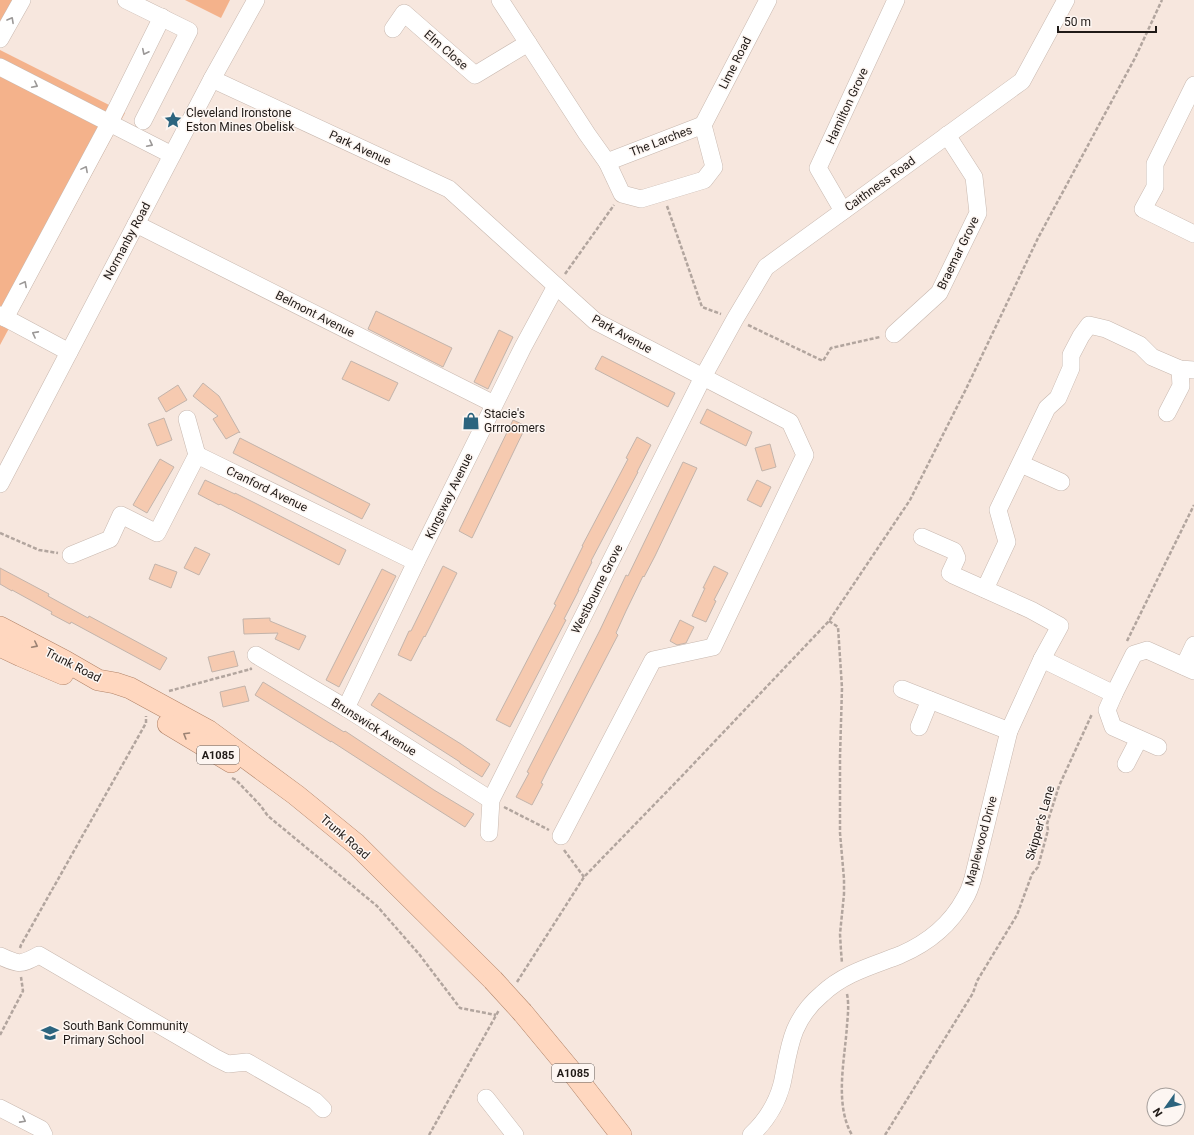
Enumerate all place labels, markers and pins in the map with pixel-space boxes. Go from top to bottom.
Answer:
place label: Cleveland Ironstone Eston Mines Obelisk [186,106,295,134]
place icon: Cleveland Ironstone Eston Mines Obelisk [163,110,183,130]
place label: Stacie's Grrroomers [484,407,545,435]
shop icon: Stacie's Grrroomers [461,411,481,431]
place label: South Bank Community Primary School [63,1019,189,1047]
school or university icon: South Bank Community Primary School [40,1023,60,1043]

